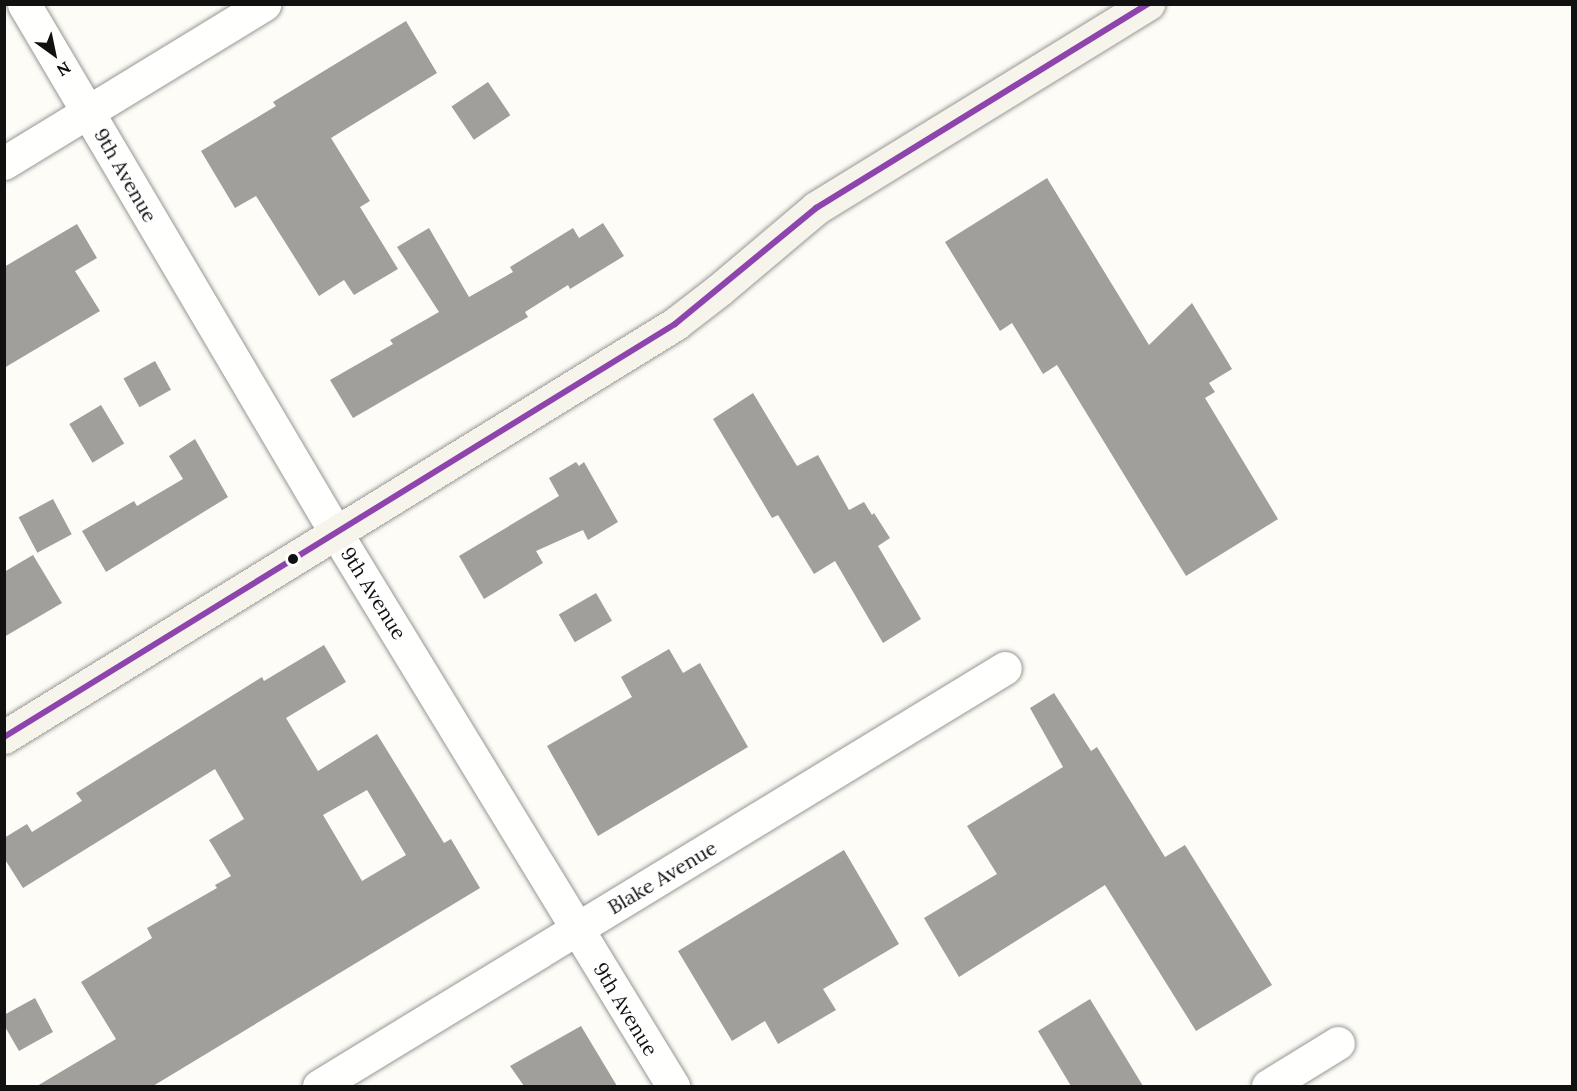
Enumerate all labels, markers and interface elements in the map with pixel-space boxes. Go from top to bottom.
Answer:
north arrow [24,24,84,84]
text: N [53,57,74,81]
street label: 9th Avenue [90,124,162,226]
street label: 9th Avenue [336,542,412,644]
unlabelled marker [287,553,299,565]
street label: Blake Avenue [603,835,721,919]
street label: 9th Avenue [589,958,663,1060]

